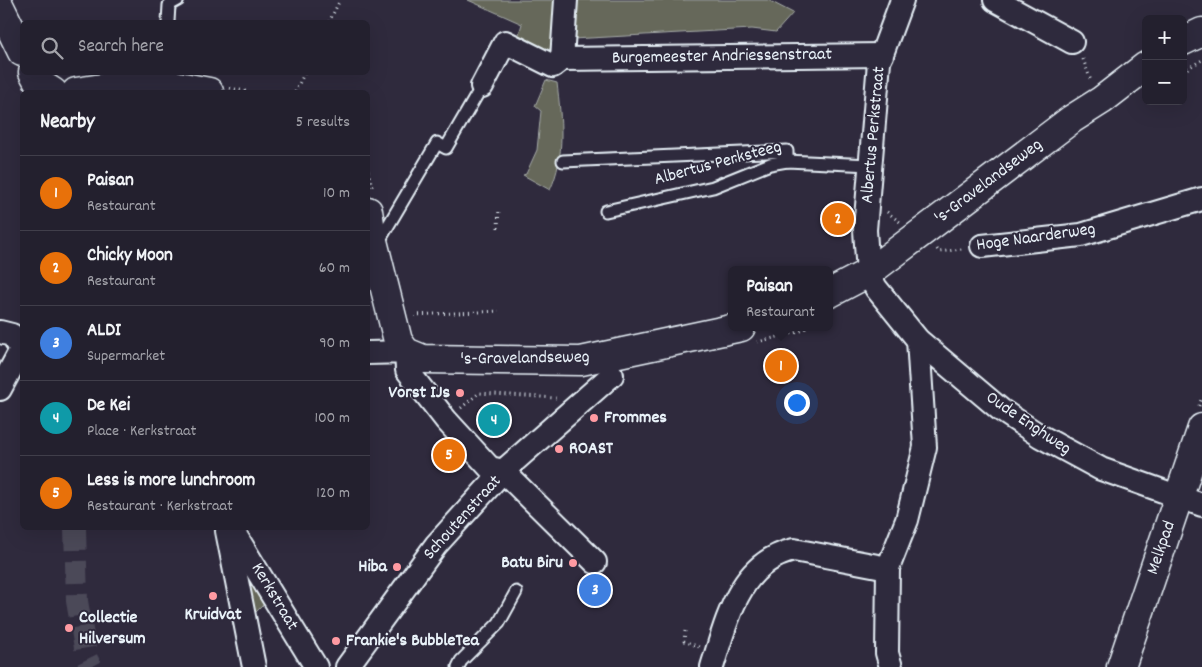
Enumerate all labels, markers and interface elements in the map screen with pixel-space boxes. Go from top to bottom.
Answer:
map controls [1142,15,1187,105]
button: + [1142,15,1187,60]
search box [20,20,370,75]
icon: search [38,34,66,62]
text: Search here [78,34,164,61]
street label: Burgemeester Andriessenstraat [612,43,833,71]
button: − [1142,60,1187,105]
street label: Albertus Perkstraat [856,65,892,204]
text: Nearby [40,108,95,138]
text: 5 results [296,111,350,134]
street label: 's-Gravelandseweg [930,133,1048,231]
street label: Albertus Perksteeg [652,135,784,193]
text: Paisan [87,168,134,195]
text: 1 [54,182,58,205]
text: 10 m [323,182,350,205]
text: Restaurant [87,195,156,218]
pin: 2 [822,200,854,238]
street label: Hoge Naarderweg [975,217,1097,259]
text: Chicky Moon [87,243,173,270]
text: 2 [53,257,60,280]
text: 60 m [319,257,350,280]
popup [728,266,833,331]
text: Restaurant [87,270,156,293]
text: Paisan [746,274,793,301]
text: Restaurant [746,301,815,324]
text: ALDI [87,318,121,345]
text: 3 [52,332,60,355]
text: 90 m [319,332,350,355]
text: Supermarket [87,345,165,368]
street label: 's-Gravelandseweg [460,345,590,373]
pin: 1 [765,347,797,385]
place label: Vorst IJs [389,381,450,406]
street label: Oude Enghweg [980,386,1076,462]
marker: Vorst IJs [454,387,466,399]
your location [784,390,810,416]
text: De Kei [87,393,130,420]
pin: 4 [478,401,510,439]
place label: Frommes [604,406,667,431]
text: 4 [53,407,59,430]
text: 100 m [314,407,350,430]
marker: Frommes [588,412,600,424]
text: Place · Kerkstraat [87,420,196,443]
pin: 5 [433,436,465,474]
place label: ROAST [569,437,614,462]
marker: ROAST [553,443,565,455]
text: Less is more lunchroom [87,468,255,495]
street label: Schoutenstraat [418,470,508,566]
text: 5 [52,482,60,505]
text: 120 m [316,482,350,505]
text: Restaurant · Kerkstraat [87,495,233,518]
street label: Melkpad [1141,518,1183,578]
place label: Batu Biru [501,551,563,576]
place label: Hiba [358,555,388,580]
marker: Batu Biru [567,557,579,569]
street label: Kerkstraat [244,559,304,636]
marker: Hiba [391,561,403,573]
pin: 3 [579,571,611,609]
marker: Kruidvat [207,590,219,602]
place label: Kruidvat [184,603,242,628]
place label: Collectie Hilversum [79,606,146,652]
marker: Collectie Hilversum [63,622,75,634]
place label: Frankie's BubbleTea [346,629,480,654]
marker: Frankie's BubbleTea [330,635,342,647]

